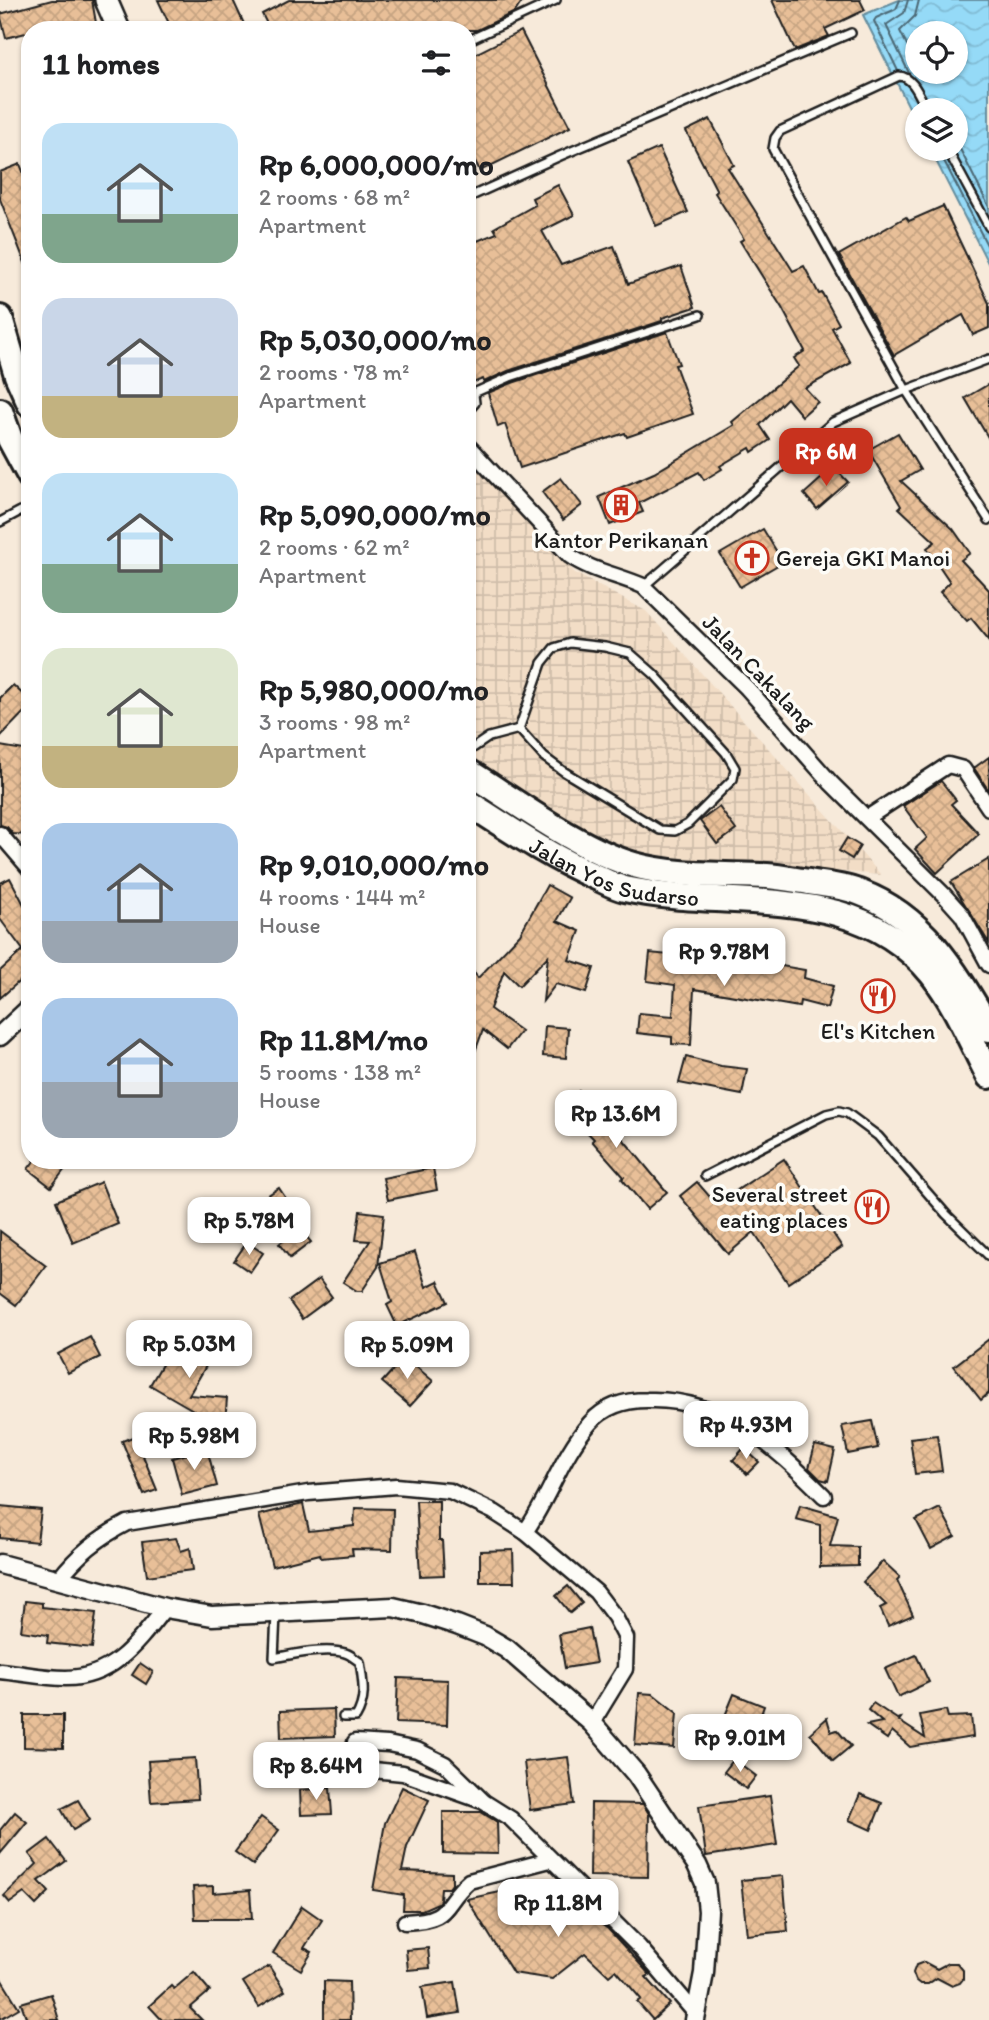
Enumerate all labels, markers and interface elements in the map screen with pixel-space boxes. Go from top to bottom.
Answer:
map controls [905,21,968,161]
button: locate [905,21,968,84]
icon: filters [417,44,455,82]
text: 11 homes [42,45,160,82]
button: layers [905,98,968,161]
text: Rp 6,000,000/mo [259,146,494,183]
icon: home [98,151,182,235]
text: 2 rooms · 68 m² [259,183,410,211]
text: Apartment [259,211,366,239]
text: Rp 5,030,000/mo [259,321,492,358]
icon: home [98,326,182,410]
text: 2 rooms · 78 m² [259,358,409,386]
text: Apartment [259,386,366,414]
pin: Rp 6M [777,428,875,488]
text: Rp 6M [795,437,857,465]
building icon: Kantor Perikanan [602,486,640,524]
text: Rp 5,090,000/mo [259,496,491,533]
icon: home [98,501,182,585]
place label: Kantor Perikanan [534,526,708,554]
text: 2 rooms · 62 m² [259,533,410,561]
church icon: Gereja GKI Manoi [733,539,771,577]
place label: Gereja GKI Manoi [776,544,950,572]
text: Apartment [259,561,366,589]
street label: Jalan Cakalang [697,608,821,736]
text: Rp 5,980,000/mo [259,671,489,708]
icon: home [98,676,182,760]
text: 3 rooms · 98 m² [259,708,410,736]
text: Apartment [259,736,366,764]
street label: Jalan Yos Sudarso [524,831,700,912]
text: Rp 9,010,000/mo [259,846,489,883]
icon: home [98,851,182,935]
text: 4 rooms · 144 m² [259,883,425,911]
text: House [259,911,321,939]
pin: Rp 9.78M [652,928,796,988]
text: Rp 9.78M [678,937,770,965]
restaurant icon: El's Kitchen [859,977,897,1015]
place label: El's Kitchen [821,1017,935,1045]
text: Rp 11.8M/mo [259,1021,428,1058]
icon: home [98,1026,182,1110]
text: 5 rooms · 138 m² [259,1058,421,1086]
text: House [259,1086,321,1114]
pin: Rp 13.6M [544,1090,688,1150]
text: Rp 13.6M [571,1099,661,1127]
place label: Several street eating places [712,1180,848,1234]
restaurant icon: Several street eating places [853,1188,891,1226]
pin: Rp 5.78M [177,1198,321,1257]
text: Rp 5.78M [203,1206,295,1234]
pin: Rp 5.03M [117,1320,261,1380]
pin: Rp 5.09M [335,1322,479,1381]
text: Rp 5.03M [142,1329,236,1357]
text: Rp 5.09M [360,1330,454,1358]
pin: Rp 4.93M [674,1402,818,1461]
text: Rp 4.93M [699,1410,793,1438]
pin: Rp 5.98M [122,1412,266,1472]
text: Rp 5.98M [148,1421,240,1449]
pin: Rp 9.01M [668,1714,812,1774]
text: Rp 9.01M [694,1723,786,1751]
pin: Rp 8.64M [244,1742,388,1802]
text: Rp 8.64M [269,1751,363,1779]
pin: Rp 11.8M [486,1880,630,1939]
text: Rp 11.8M [514,1888,602,1916]

